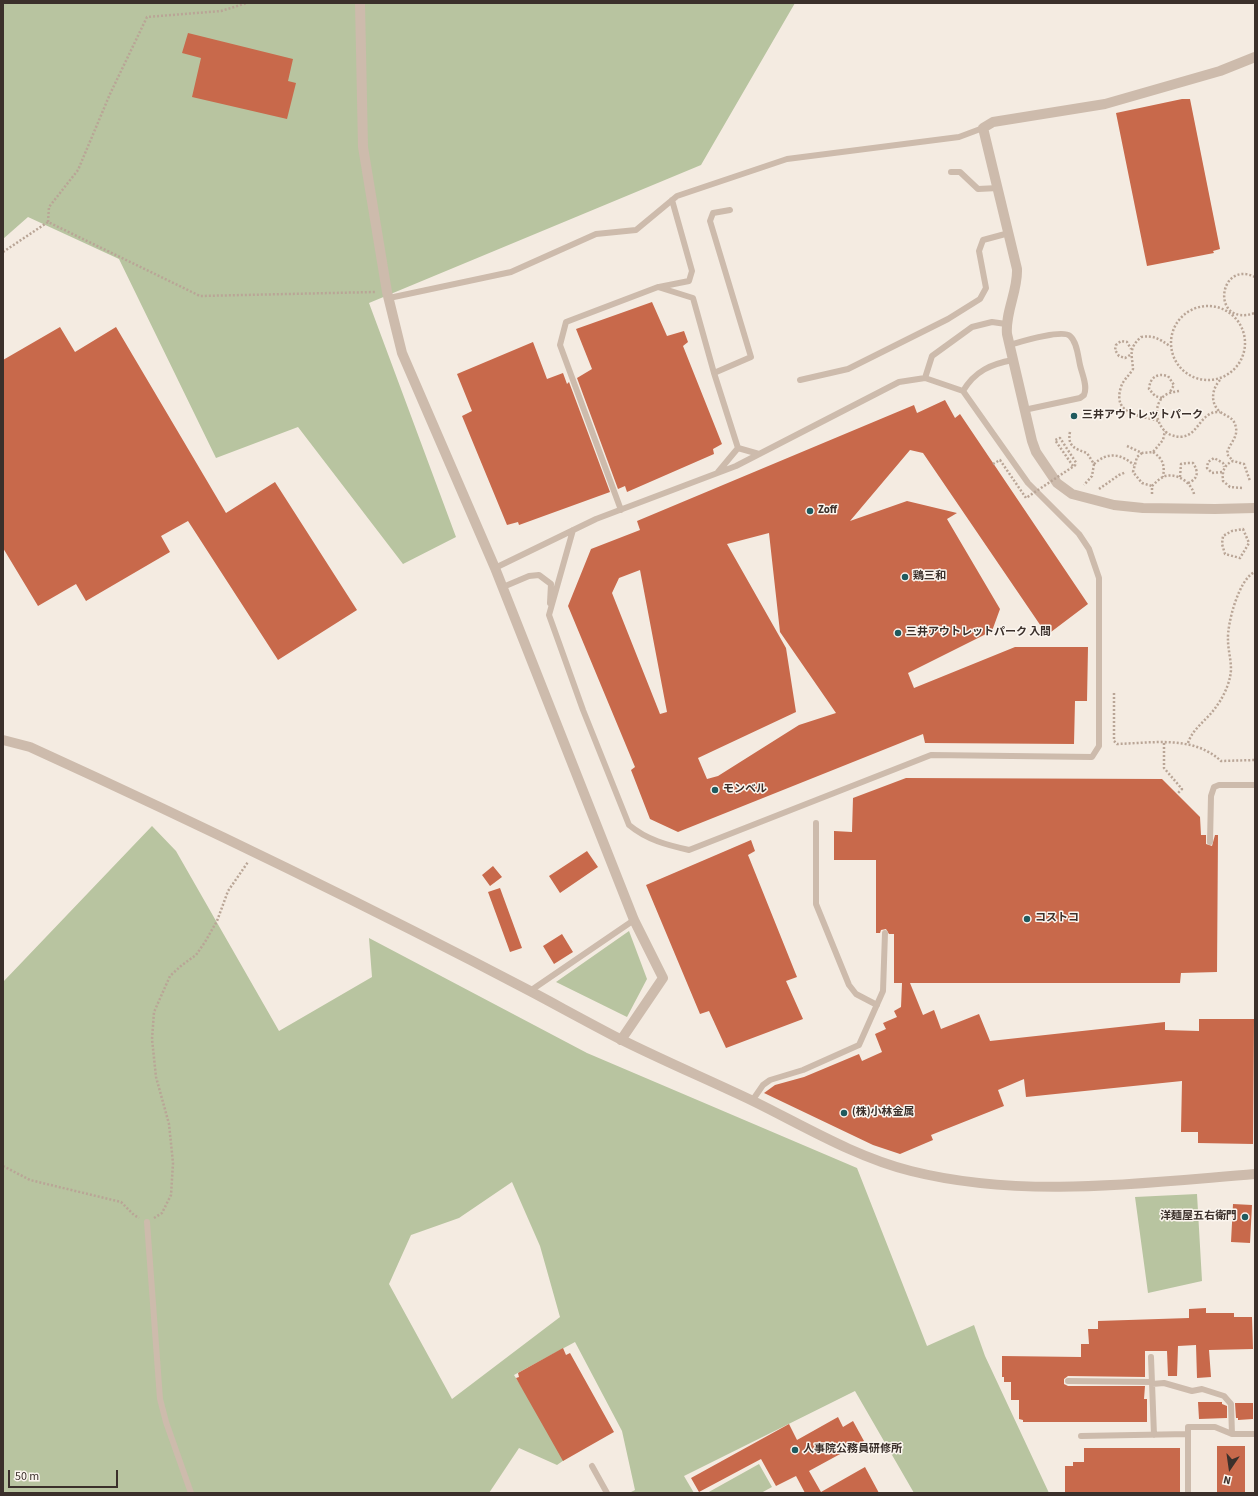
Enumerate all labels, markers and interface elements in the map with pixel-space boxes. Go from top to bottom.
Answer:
place label: 三井アウトレットパーク [1082,409,1203,423]
marker: 三井アウトレットパーク [1069,411,1079,421]
place label: Zoff [818,504,837,518]
marker: Zoff [805,506,815,516]
place label: 鶏三和 [913,570,946,584]
marker: 鶏三和 [900,572,910,582]
place label: 三井アウトレットパーク 入間 [906,626,1051,640]
marker: 三井アウトレットパーク 入間 [893,628,903,638]
place label: モンベル [723,783,767,797]
marker: モンベル [710,785,720,795]
place label: コストコ [1035,912,1079,926]
marker: コストコ [1022,914,1032,924]
place label: (株)小林金属 [852,1106,915,1120]
marker: (株)小林金属 [839,1108,849,1118]
place label: 洋麺屋五右衛門 [1160,1210,1237,1224]
marker: 洋麺屋五右衛門 [1240,1212,1250,1222]
place label: 人事院公務員研修所 [803,1443,902,1457]
marker: 人事院公務員研修所 [790,1445,800,1455]
north arrow [1210,1448,1250,1488]
scale bar [10,1462,120,1488]
text: 50 m [15,1468,39,1485]
text: N [1222,1472,1232,1488]

